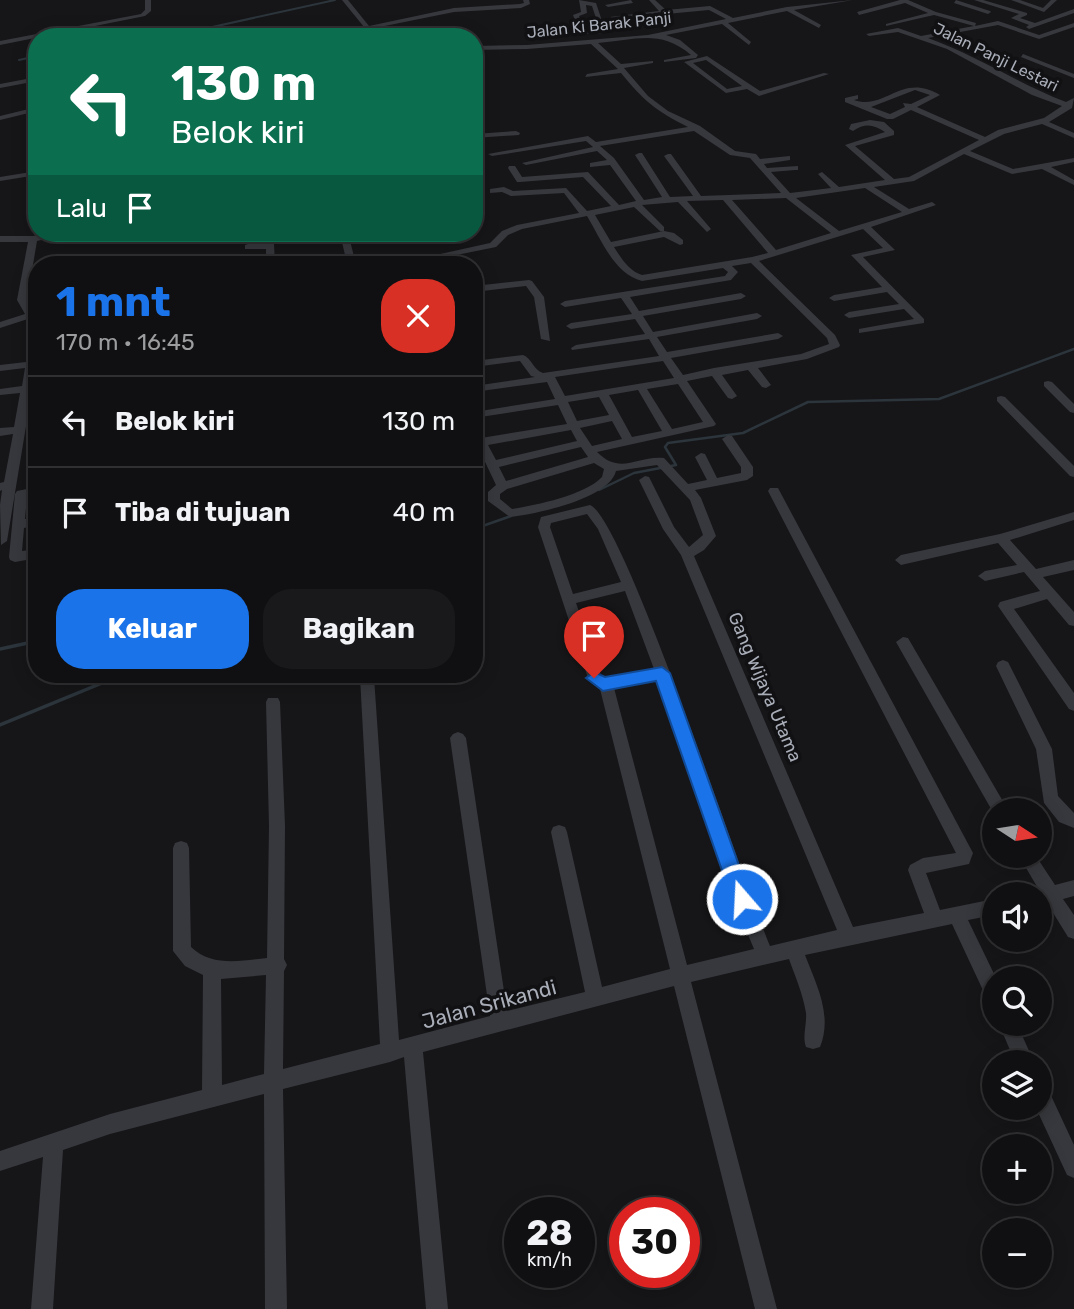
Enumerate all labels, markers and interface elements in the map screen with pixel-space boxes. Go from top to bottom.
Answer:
street label: Jalan Ki Barak Panji [526,8,672,42]
street label: Jalan Panji Lestari [930,18,1062,96]
text: 130 m [171,54,316,112]
icon: left [56,56,147,147]
text: Belok kiri [171,113,305,151]
icon: arrive [121,189,159,227]
text: Lalu [56,193,107,224]
text: 1 mnt [56,277,171,327]
button: close [381,279,455,353]
text: 170 m · 16:45 [56,328,195,356]
icon: left [56,403,94,441]
text: Belok kiri [115,406,235,437]
text: 130 m [382,406,455,437]
icon: arrive [56,494,94,532]
text: Tiba di tujuan [115,497,290,528]
text: 40 m [393,497,455,528]
button: Keluar [56,589,249,669]
button: Bagikan [263,589,455,669]
pin [564,606,624,678]
street label: Gang Wijaya Utama [724,609,806,765]
icon: arrive [575,617,613,655]
north arrow [982,798,1052,868]
map controls [982,798,1052,1288]
position arrow [705,862,779,936]
button: sound [982,882,1052,952]
button: search [982,966,1052,1036]
street label: Jalan Srikandi [419,974,559,1034]
button: layers [982,1050,1052,1120]
button: + [982,1134,1052,1204]
speed limit sign: 30 [609,1197,700,1288]
text: 28 [526,1212,573,1254]
button: − [982,1218,1052,1288]
text: km/h [527,1249,572,1271]

